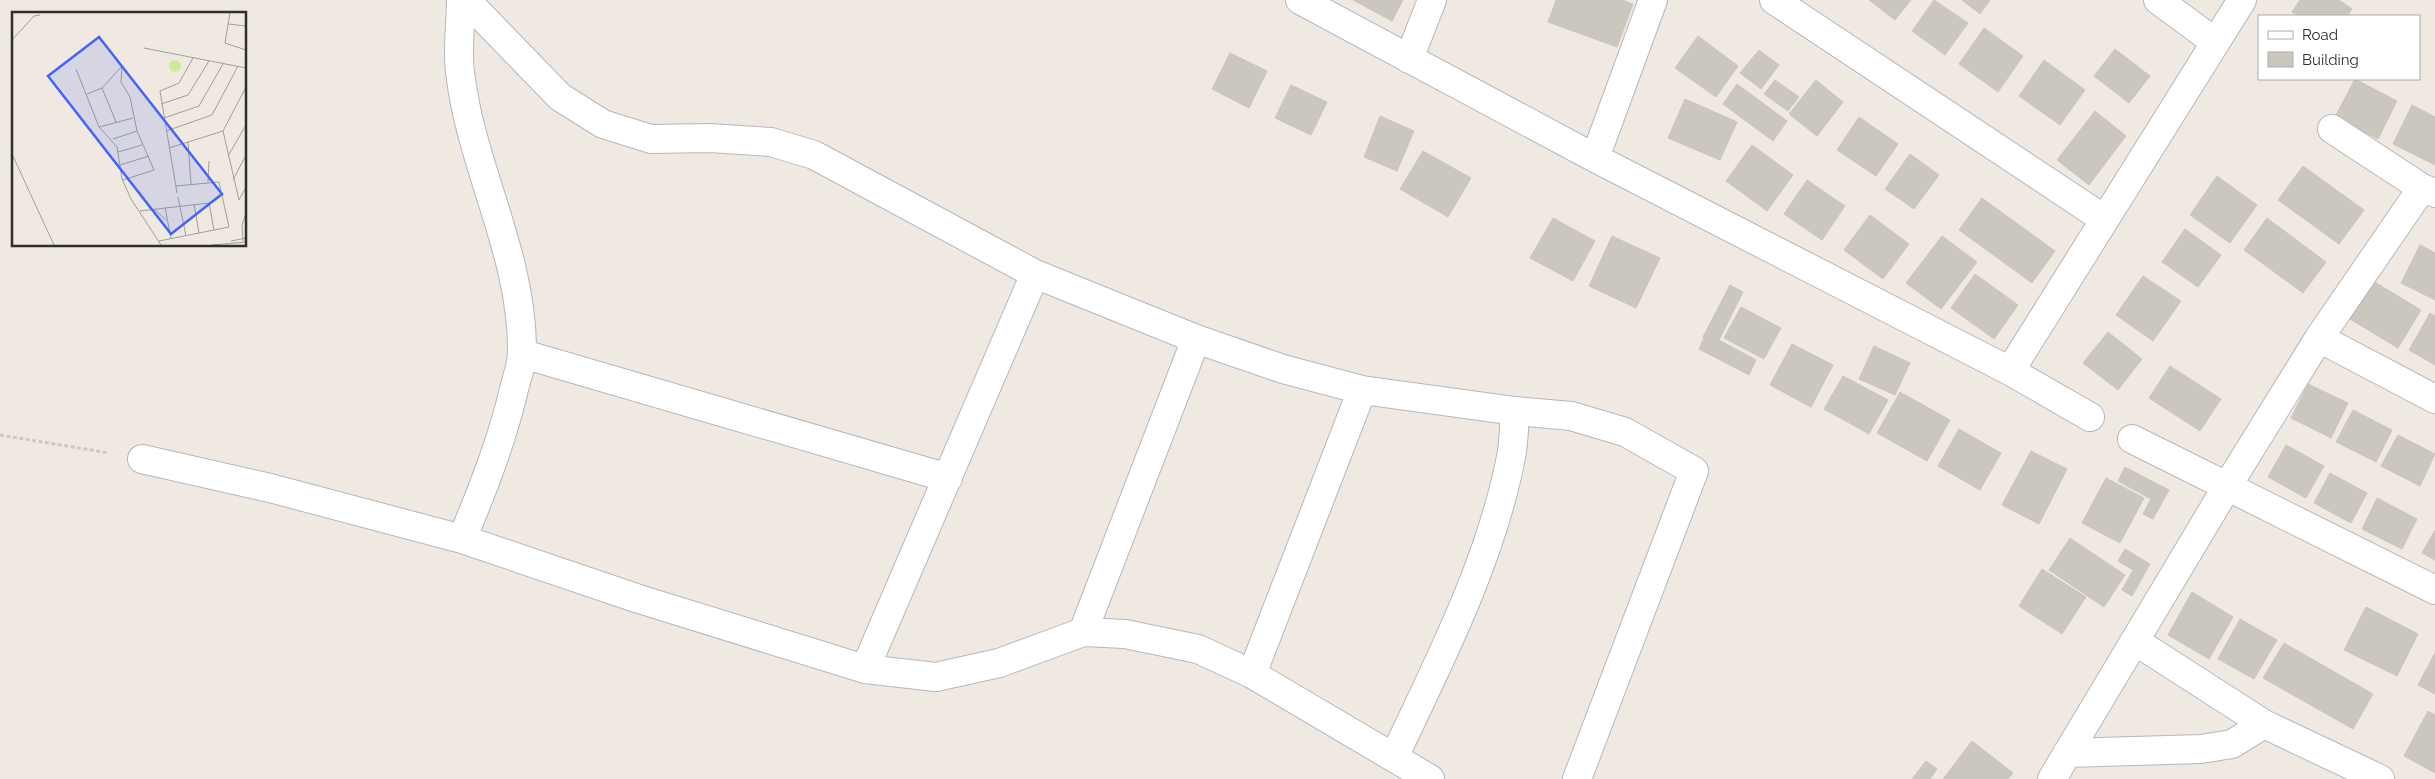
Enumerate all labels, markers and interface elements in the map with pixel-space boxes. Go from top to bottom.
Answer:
inset map [12,12,246,246]
legend [2258,15,2420,80]
text: Road [2302,26,2338,44]
text: Building [2302,51,2359,69]

